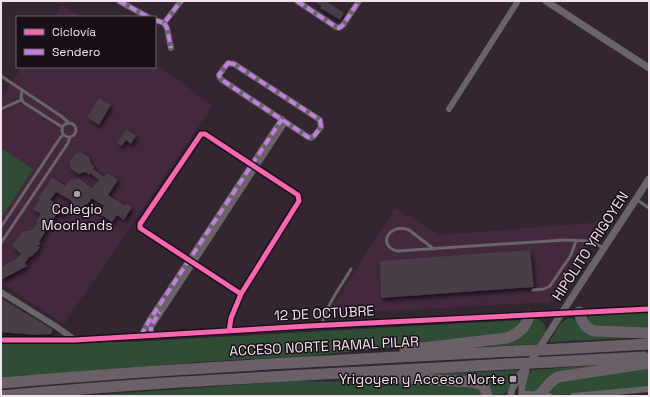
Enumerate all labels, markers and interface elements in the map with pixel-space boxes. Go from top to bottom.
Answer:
legend [16,16,156,68]
text: Ciclovía [52,24,96,40]
text: Sendero [52,44,100,60]
street label: HIPÓLITO YRIGOYEN [548,188,632,304]
marker: Colegio Moorlands [72,189,82,199]
place label: Colegio Moorlands [41,200,113,234]
street label: 12 DE OCTUBRE [273,301,375,325]
street label: ACCESO NORTE RAMAL PILAR [229,332,419,360]
place label: Yrigoyen y Acceso Norte [339,370,505,388]
marker: Yrigoyen y Acceso Norte [508,374,518,384]

